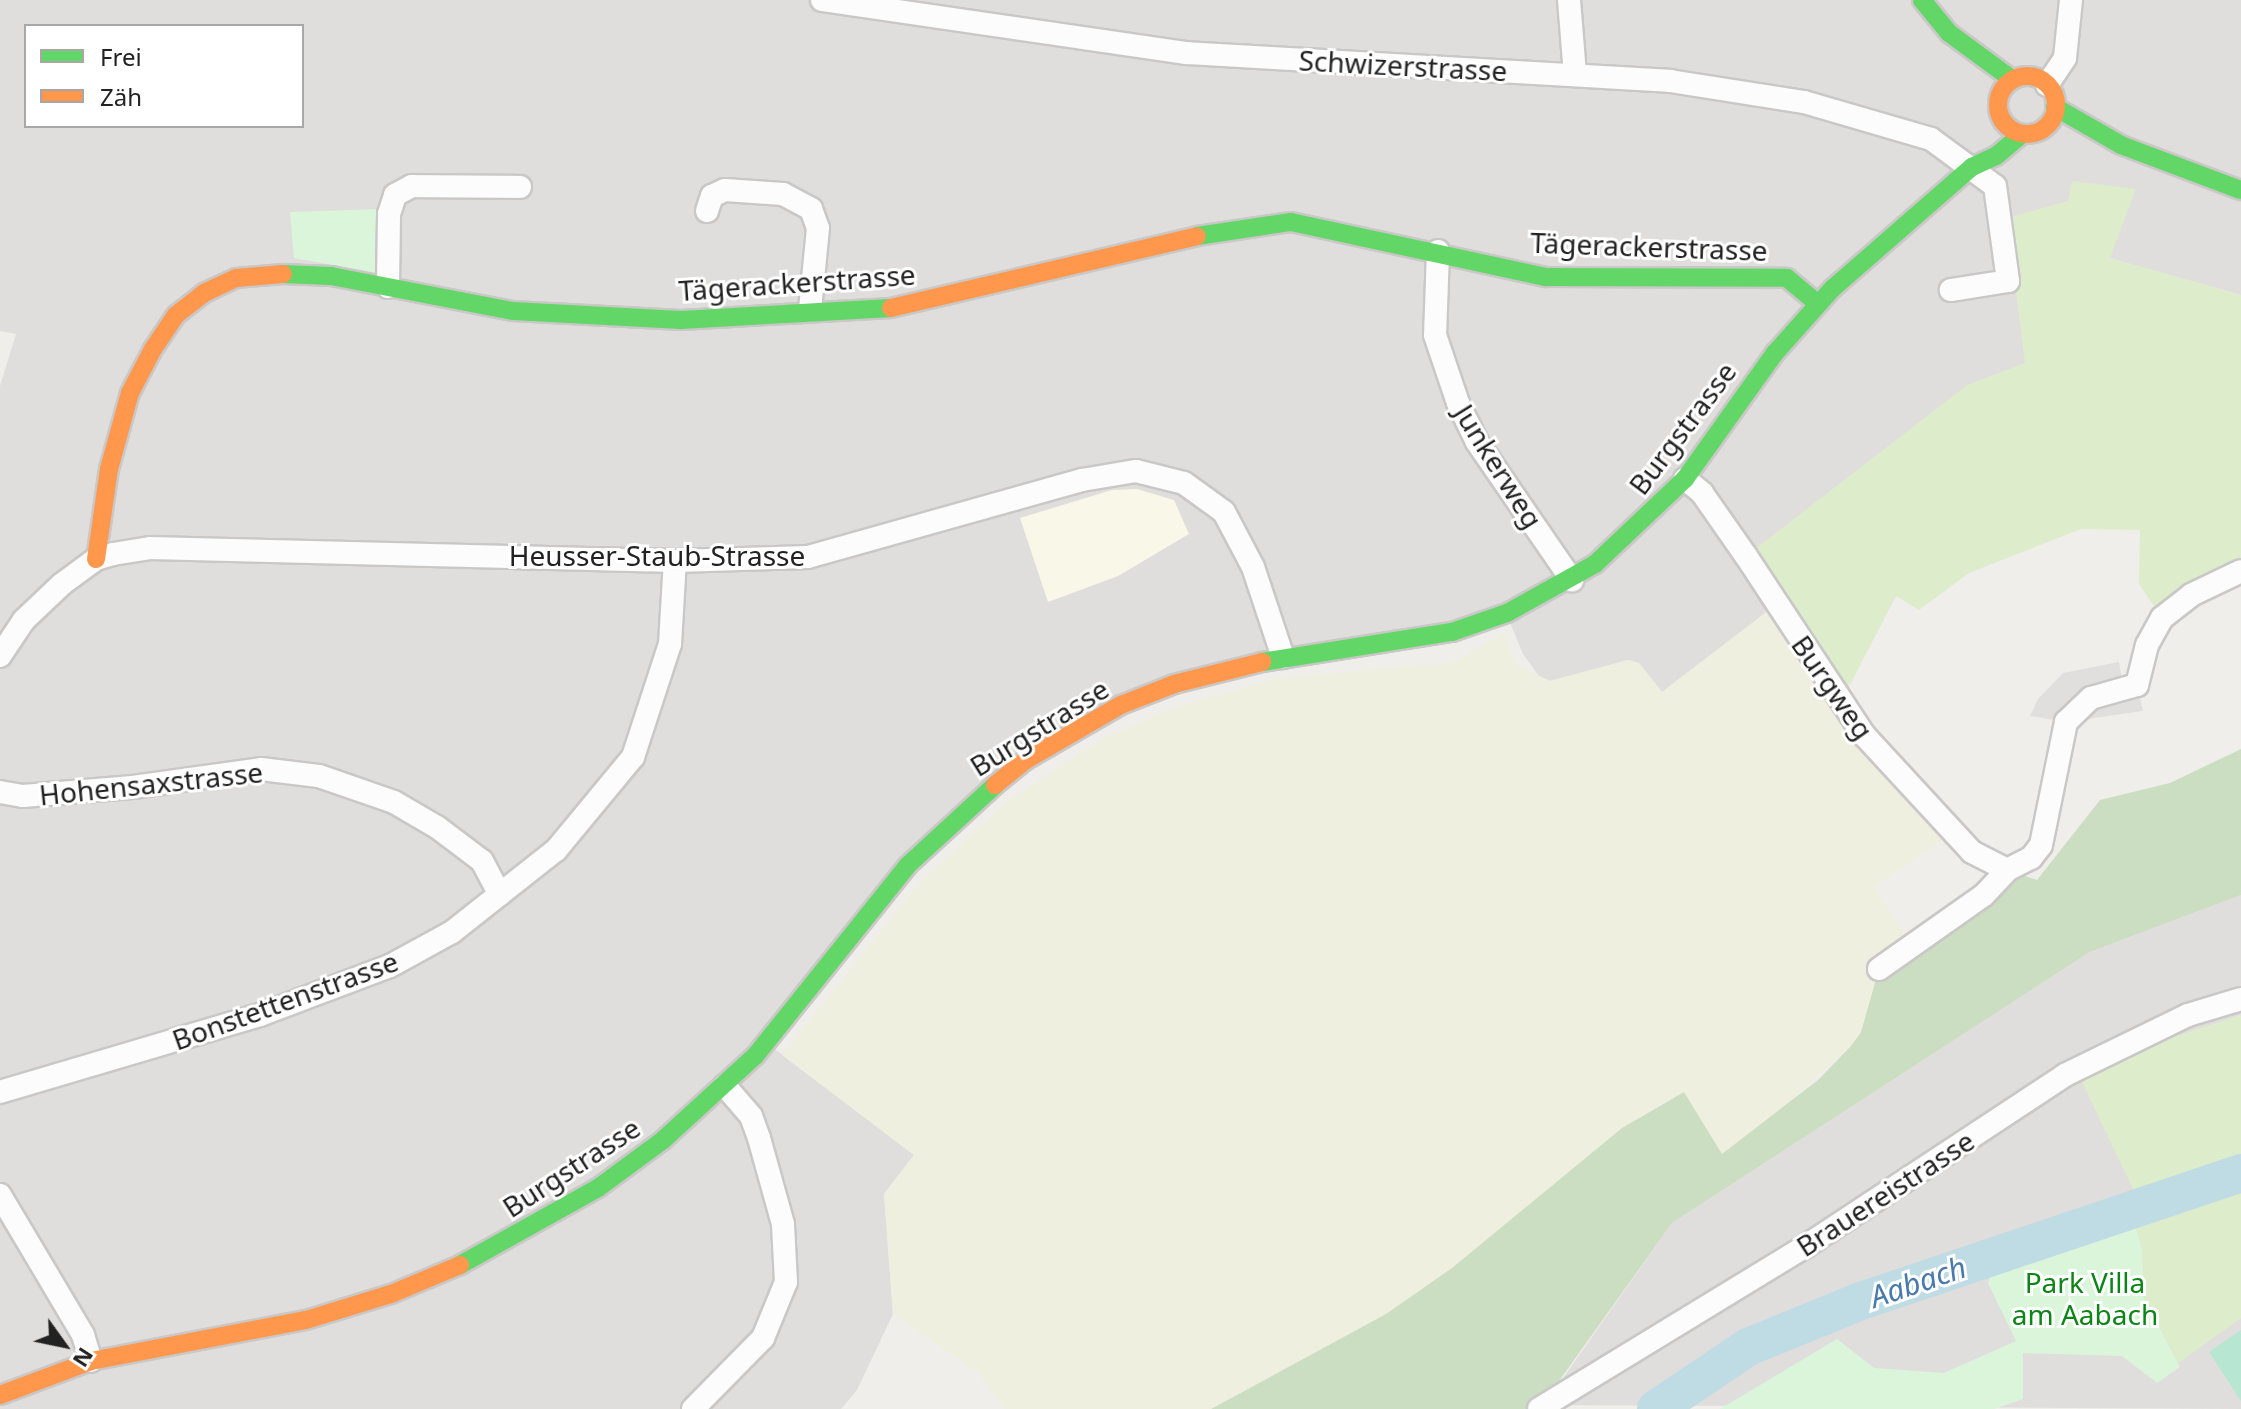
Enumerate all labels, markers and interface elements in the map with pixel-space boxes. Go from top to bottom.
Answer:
legend [24,24,304,128]
text: Frei [100,40,142,73]
street label: Schwizerstrasse [1298,43,1508,87]
text: Zäh [100,80,142,113]
street label: Tägerackerstrasse [1530,225,1768,267]
street label: Tägerackerstrasse [677,257,917,307]
street label: Burgstrasse [1621,355,1743,501]
street label: Junkerweg [1448,398,1550,534]
street label: Heusser-Staub-Strasse [509,538,805,572]
street label: Burgweg [1785,629,1881,745]
street label: Burgstrasse [964,671,1114,783]
street label: Hohensaxstrasse [37,755,265,811]
street label: Bonstettenstrasse [167,944,403,1056]
street label: Burgstrasse [496,1110,646,1224]
street label: Brauereistrasse [1790,1123,1980,1263]
water label: Aabach [1865,1249,1971,1315]
park label: Park Villa am Aabach [2012,1265,2158,1331]
north arrow [24,1305,104,1385]
text: N [67,1342,102,1374]

